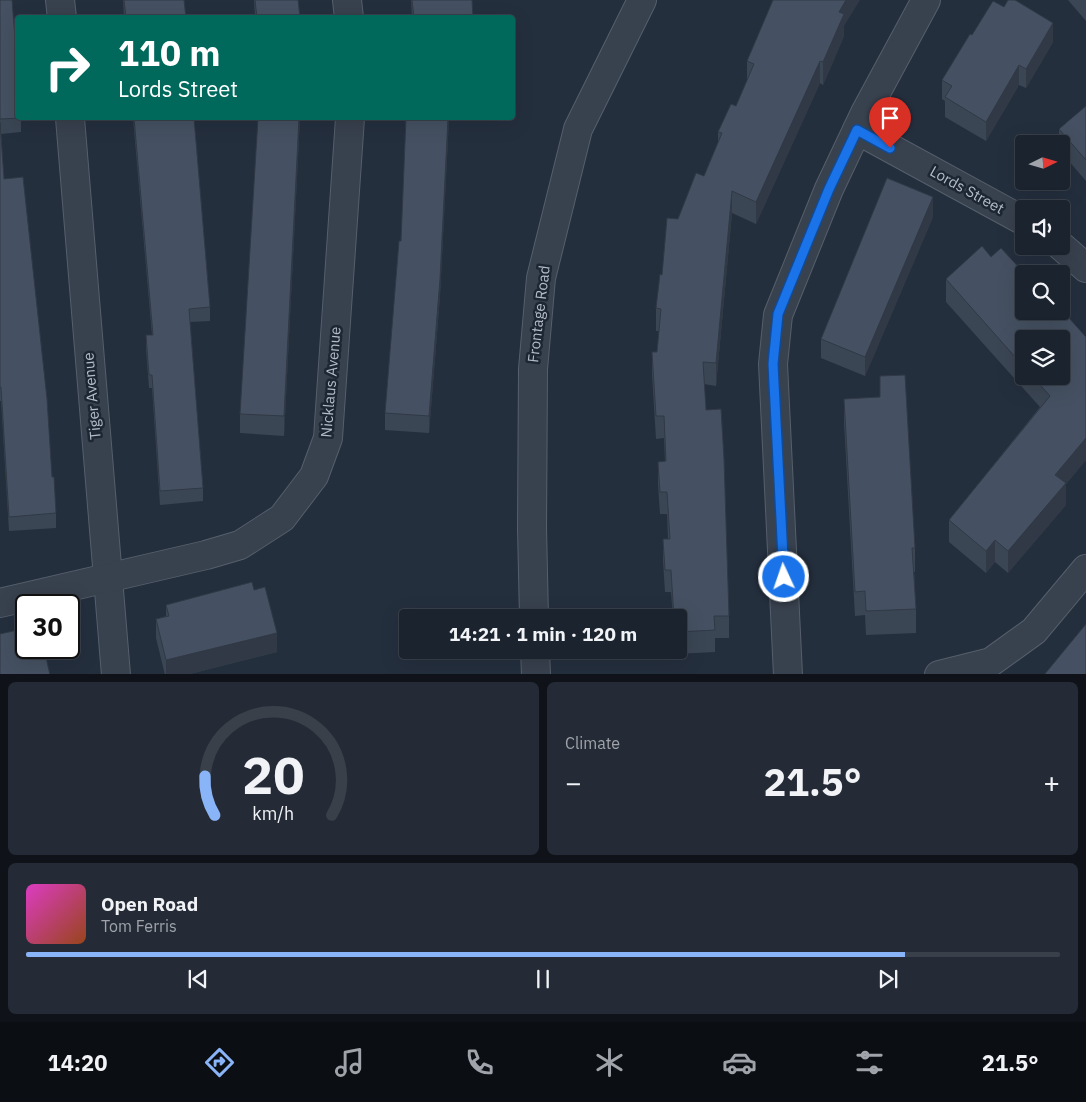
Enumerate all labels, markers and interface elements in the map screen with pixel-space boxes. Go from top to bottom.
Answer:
text: 110 m [118,30,221,76]
icon: right [35,35,100,100]
text: Lords Street [118,74,238,103]
pin [869,97,911,148]
icon: arrive [876,104,904,132]
north arrow [1015,135,1070,190]
map controls [1015,135,1070,385]
street label: Lords Street [927,161,1008,218]
button: sound [1015,200,1070,255]
street label: Frontage Road [523,264,554,364]
button: search [1015,265,1070,320]
street label: Nicklaus Avenue [316,326,345,438]
button: layers [1015,330,1070,385]
street label: Tiger Avenue [78,352,105,440]
position arrow [757,550,809,602]
speed limit sign: 30 [15,594,80,659]
text: 14:21 · 1 min · 120 m [449,622,637,646]
text: Climate [565,733,620,753]
text: 20 [242,741,305,808]
text: 21.5° [763,757,862,806]
text: − [565,764,582,801]
text: + [1043,764,1060,801]
text: km/h [253,802,295,825]
text: Open Road [101,892,198,916]
text: Tom Ferris [101,916,177,936]
icon: previous [184,965,212,993]
icon: pause [529,965,557,993]
icon: next [874,965,902,993]
icon: directions [202,1045,237,1080]
icon: music [332,1045,367,1080]
icon: phone [462,1045,497,1080]
icon: climate [592,1045,627,1080]
icon: car [722,1045,757,1080]
icon: filters [852,1045,887,1080]
text: 14:20 [47,1048,108,1077]
text: 21.5° [982,1048,1039,1077]

